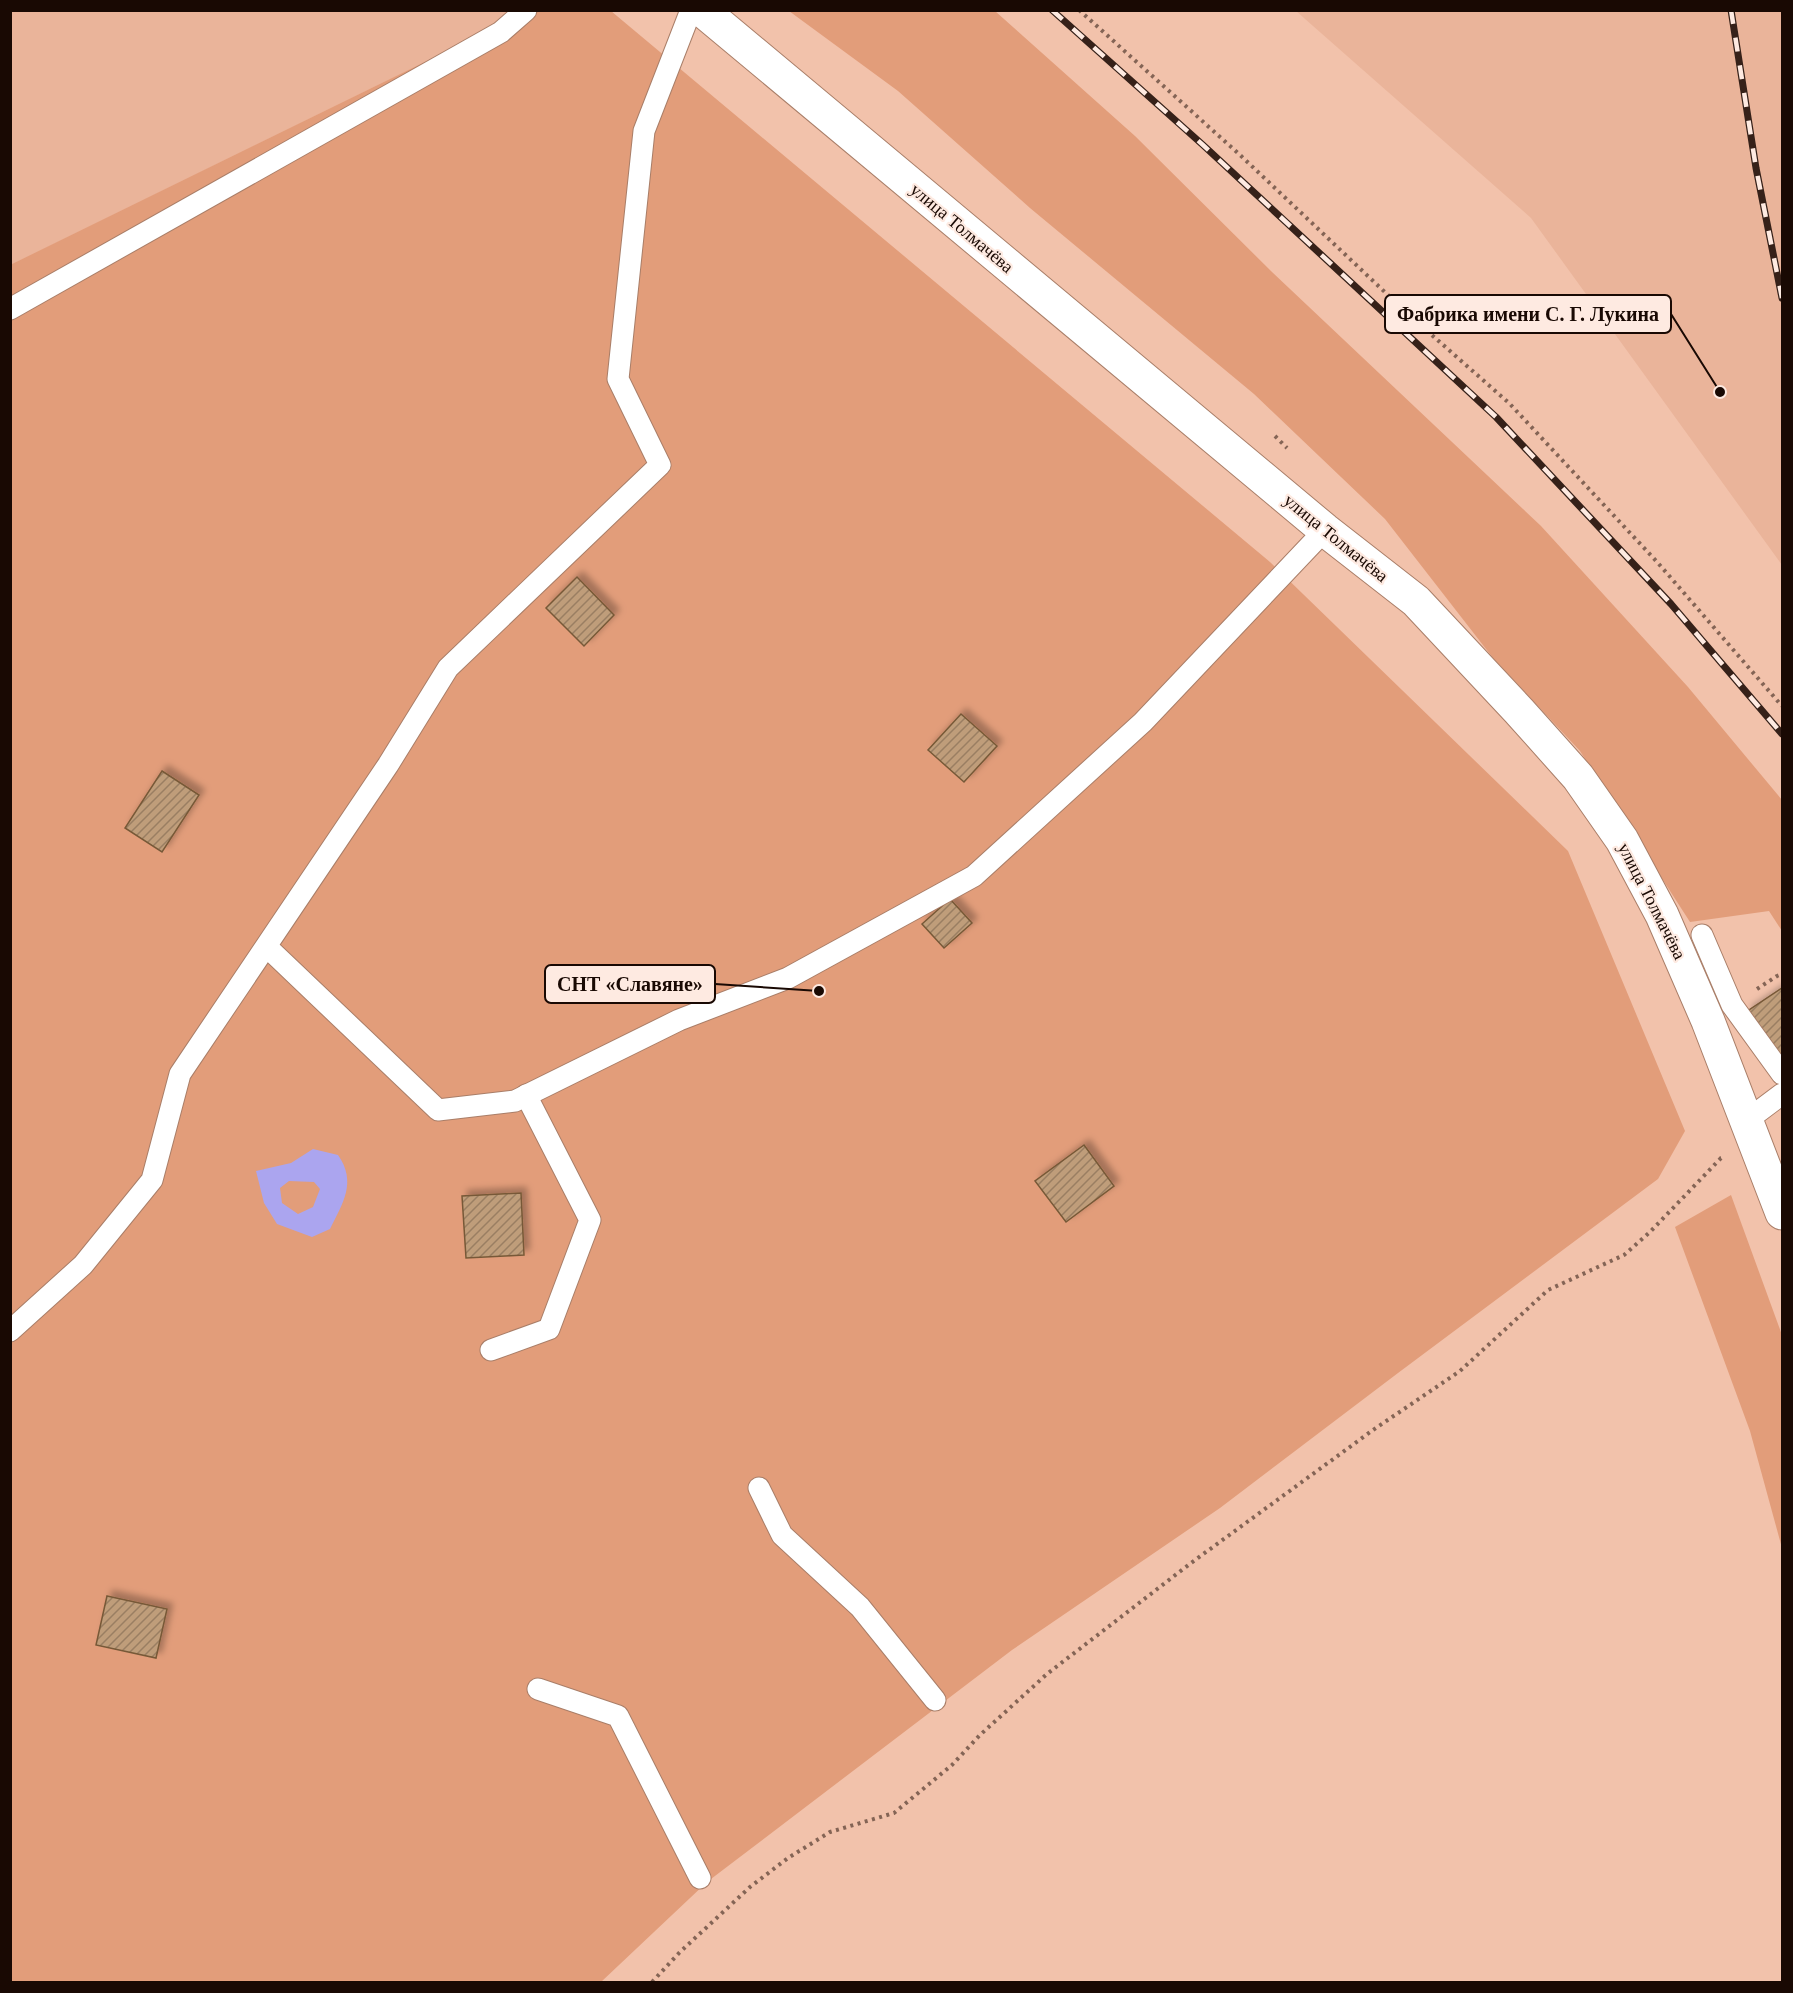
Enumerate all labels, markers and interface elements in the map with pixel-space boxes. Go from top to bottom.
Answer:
street label: улица Толмачёва [906,179,1018,277]
callout: Фабрика имени С. Г. Лукина [1385,295,1671,333]
text: Фабрика имени С. Г. Лукина [1397,303,1659,326]
street label: улица Толмачёва [1280,490,1392,586]
street label: улица Толмачёва [1614,839,1690,963]
callout: СНТ «Славяне» [545,965,715,1003]
text: СНТ «Славяне» [557,973,703,995]

